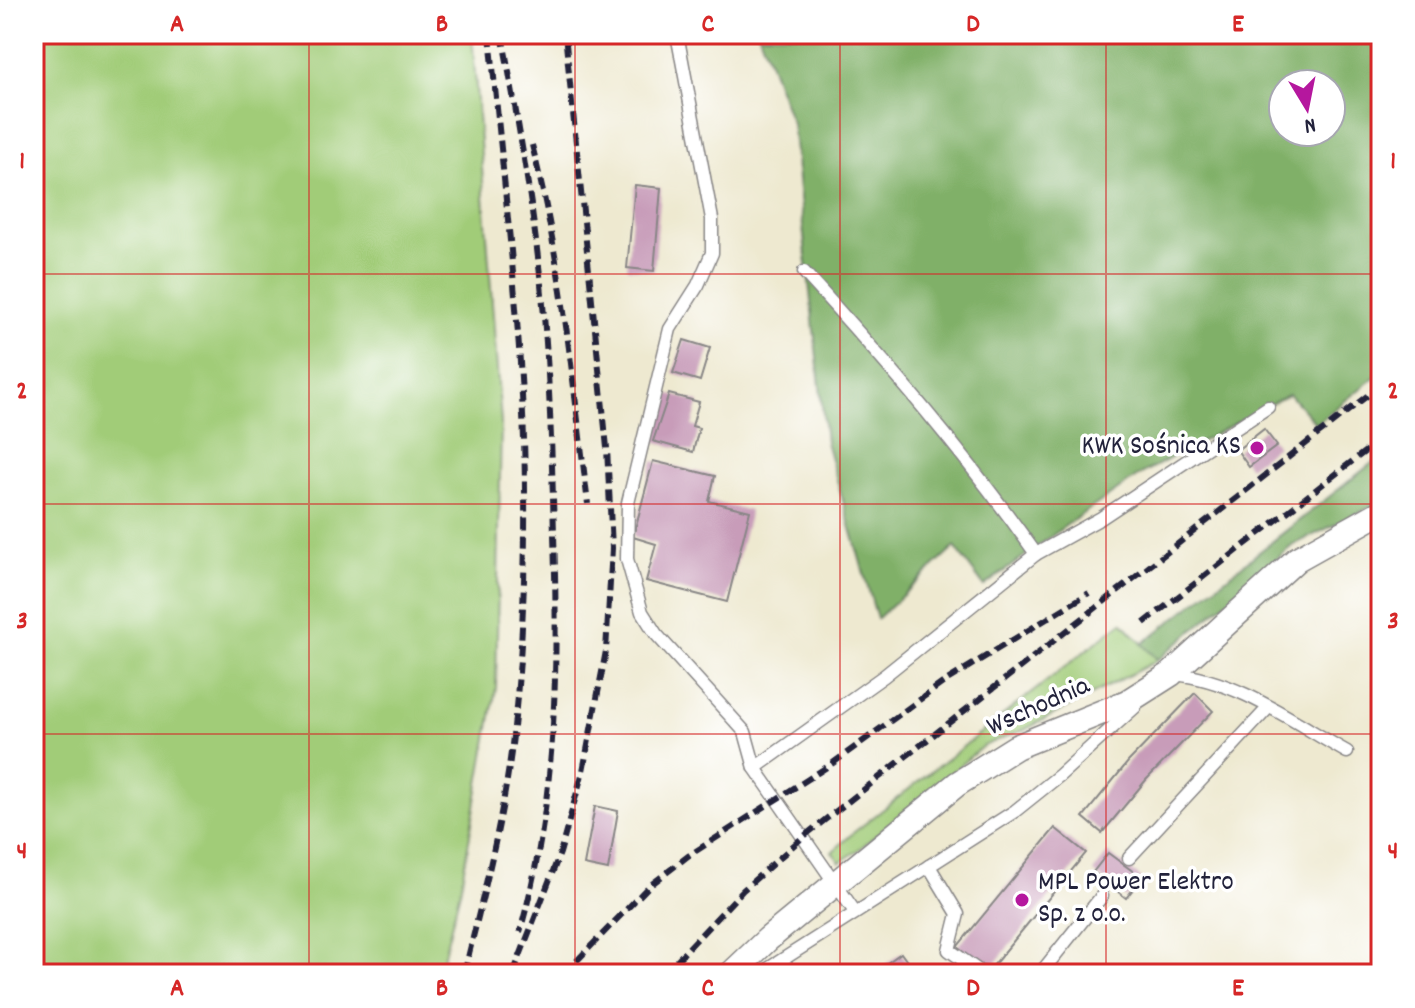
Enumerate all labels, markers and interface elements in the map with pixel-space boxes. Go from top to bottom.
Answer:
text: A [170,7,184,44]
text: B [436,7,448,44]
text: C [702,7,715,44]
text: D [966,7,980,44]
text: E [1232,7,1244,44]
north arrow [1267,68,1347,148]
text: N [1302,108,1318,140]
text: 1 [19,144,25,181]
text: 1 [1390,144,1396,181]
text: 2 [16,374,28,411]
text: 2 [1387,374,1399,411]
place label: KWK Sośnica KS [1082,428,1241,468]
marker: KWK Sośnica KS [1248,439,1266,457]
text: 3 [16,604,28,641]
text: 3 [1387,604,1399,641]
street label: Wschodnia [981,667,1098,748]
text: 4 [17,834,27,871]
text: 4 [1388,834,1398,871]
place label: MPL Power Elektro Sp. z o.o. [1038,864,1234,936]
marker: MPL Power Elektro Sp. z o.o. [1013,891,1031,909]
text: A [170,971,184,1008]
text: B [436,971,448,1008]
text: C [702,971,715,1008]
text: D [966,971,980,1008]
text: E [1232,971,1244,1008]

